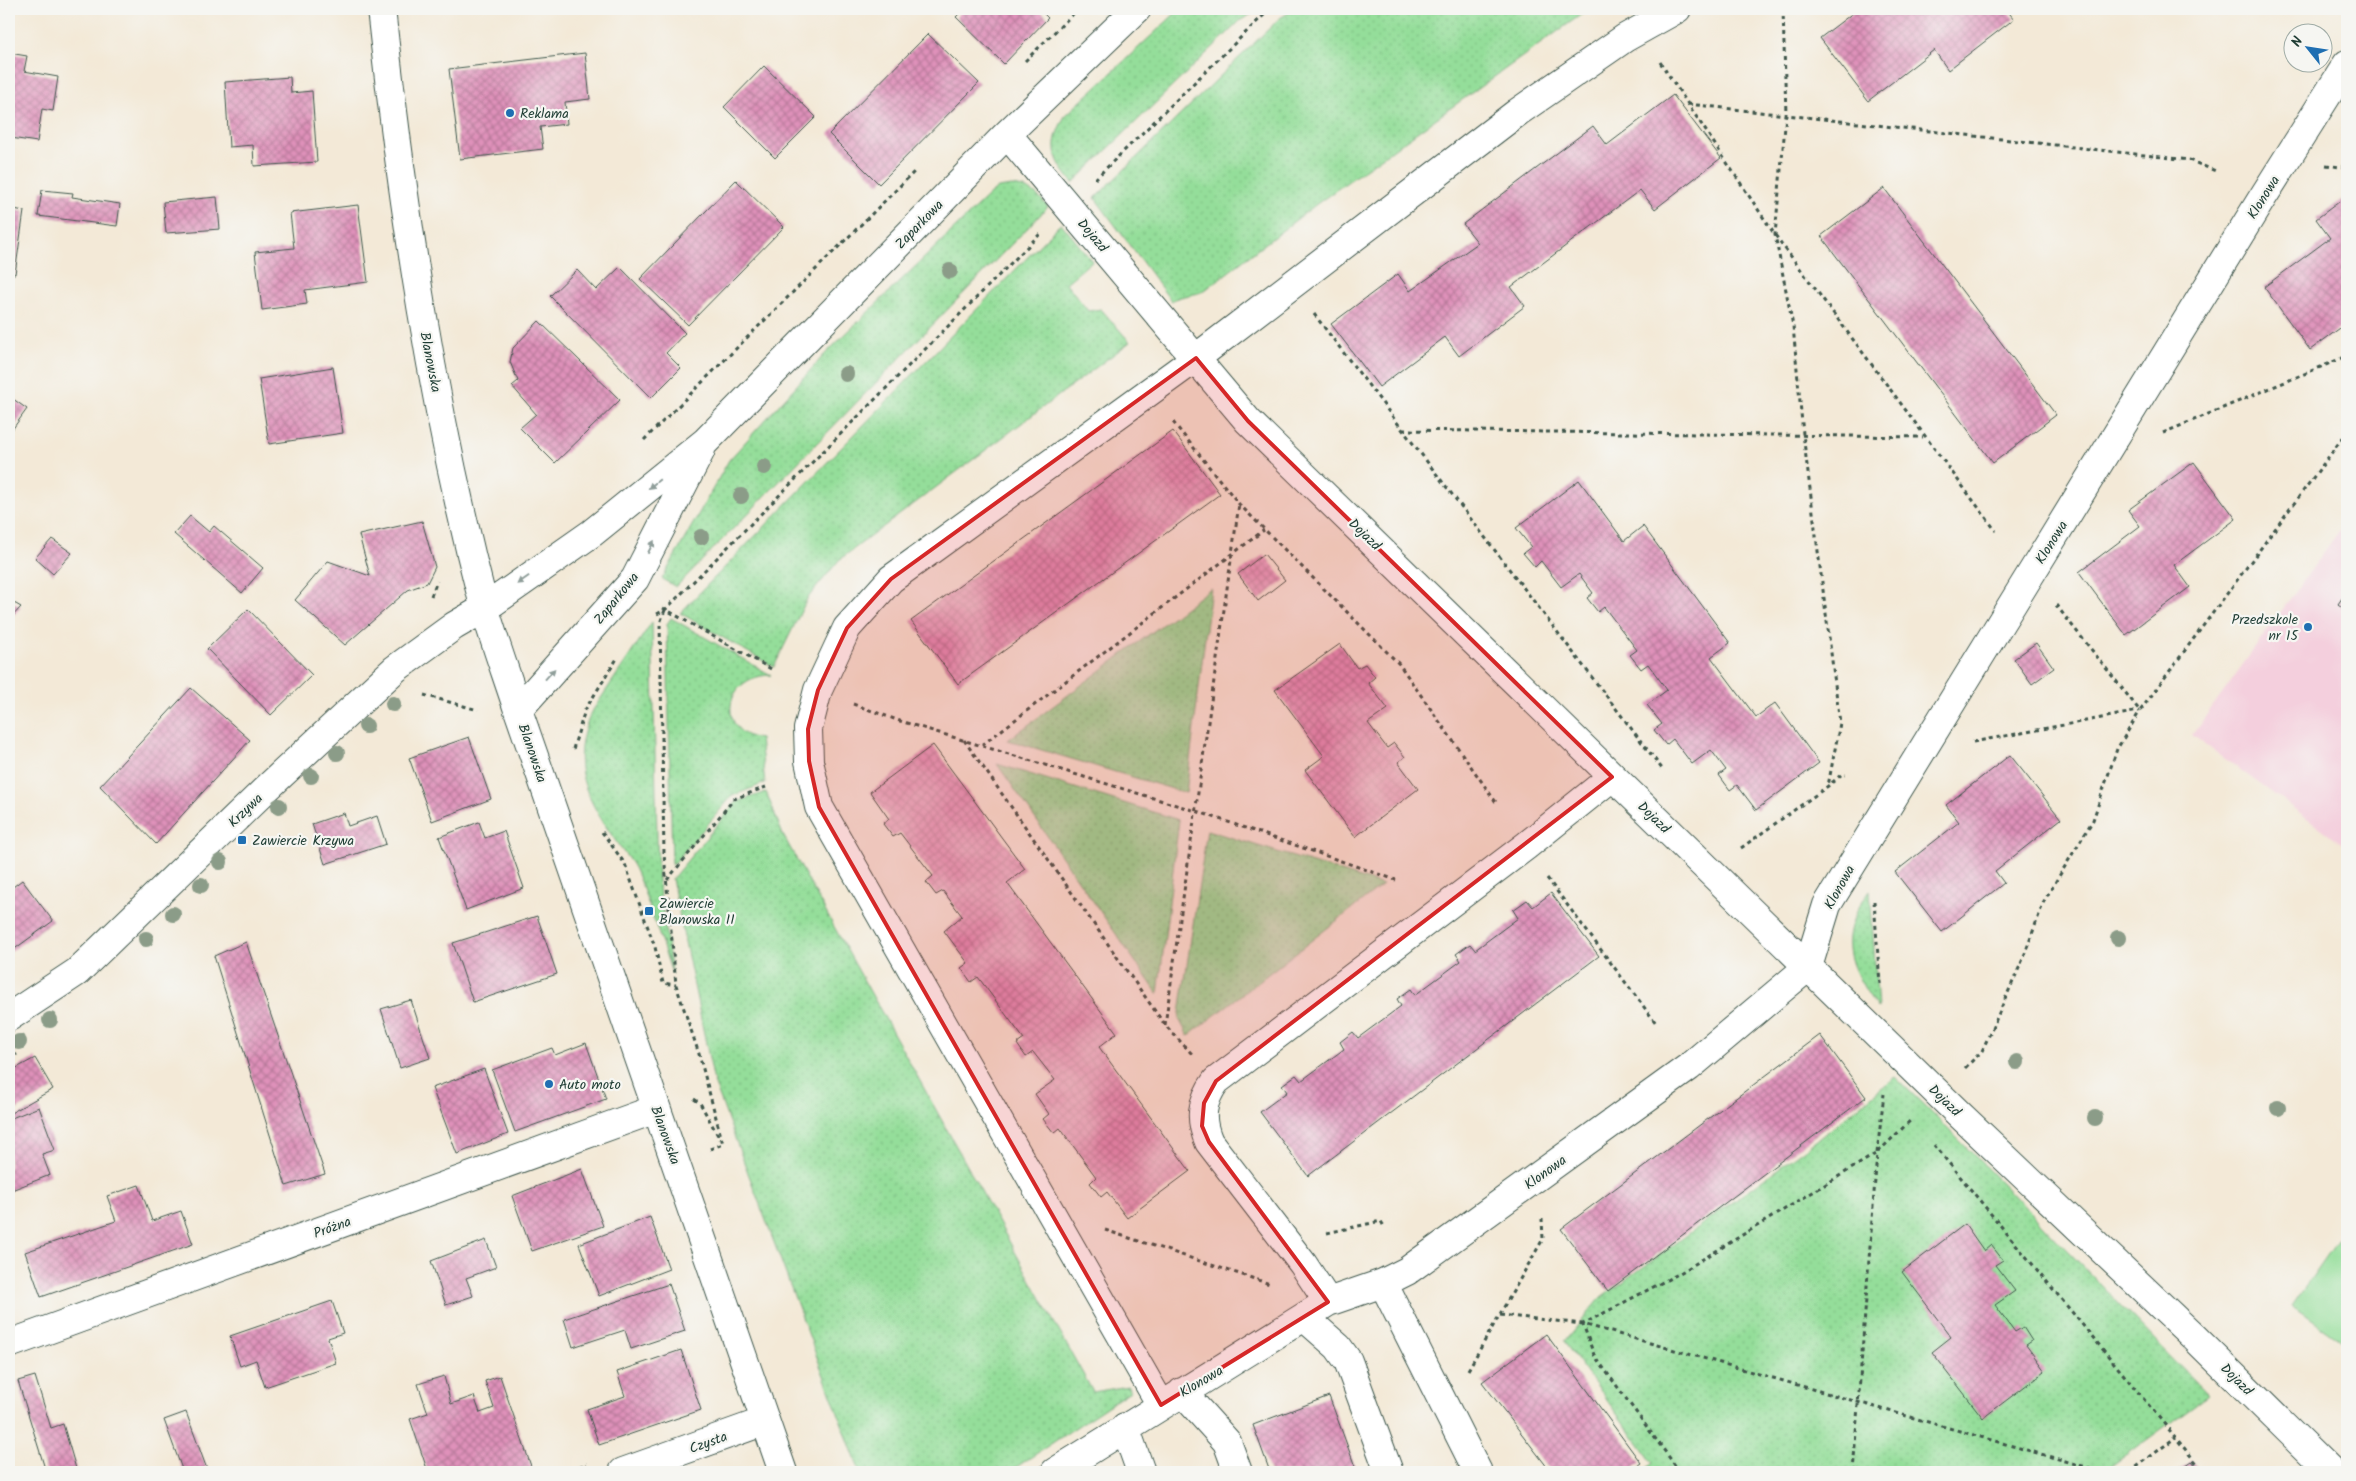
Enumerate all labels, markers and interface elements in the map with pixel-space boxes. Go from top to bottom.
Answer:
north arrow [2284,22,2334,72]
text: N [2286,33,2309,51]
place label: Reklama [520,103,569,125]
marker: Reklama [504,107,516,119]
street label: Klonowa [2242,171,2286,224]
street label: Zaparkowa [890,195,949,255]
street label: Dojazd [1071,214,1114,258]
street label: Blanowska [413,330,447,394]
one-way arrow [647,478,660,489]
street label: Dojazd [1343,513,1387,557]
street label: Klonowa [2030,516,2074,569]
one-way arrow [647,540,655,555]
street label: Zaparkowa [589,568,645,630]
one-way arrow [516,575,530,585]
place label: Przedszkole nr 15 [2232,609,2299,647]
marker: Przedszkole nr 15 [2302,621,2314,633]
one-way arrow [545,668,556,681]
street label: Blanowska [512,721,552,786]
street label: Krzywa [223,788,268,833]
street label: Dojazd [1632,796,1676,840]
place label: Zawiercie Krzywa [252,830,354,852]
marker: Zawiercie Krzywa [236,834,248,846]
street label: Klonowa [1819,861,1861,914]
place label: Zawiercie Blanowska II [659,893,735,931]
marker: Zawiercie Blanowska II [643,905,655,917]
place label: Auto moto [559,1074,621,1096]
marker: Auto moto [543,1078,555,1090]
street label: Dojazd [1923,1079,1967,1123]
street label: Blanowska [644,1103,686,1168]
street label: Klonowa [1520,1150,1571,1196]
street label: Próżna [310,1211,354,1245]
street label: Dojazd [2215,1358,2258,1402]
street label: Klonowa [1175,1360,1228,1404]
street label: Czysta [686,1426,730,1460]

